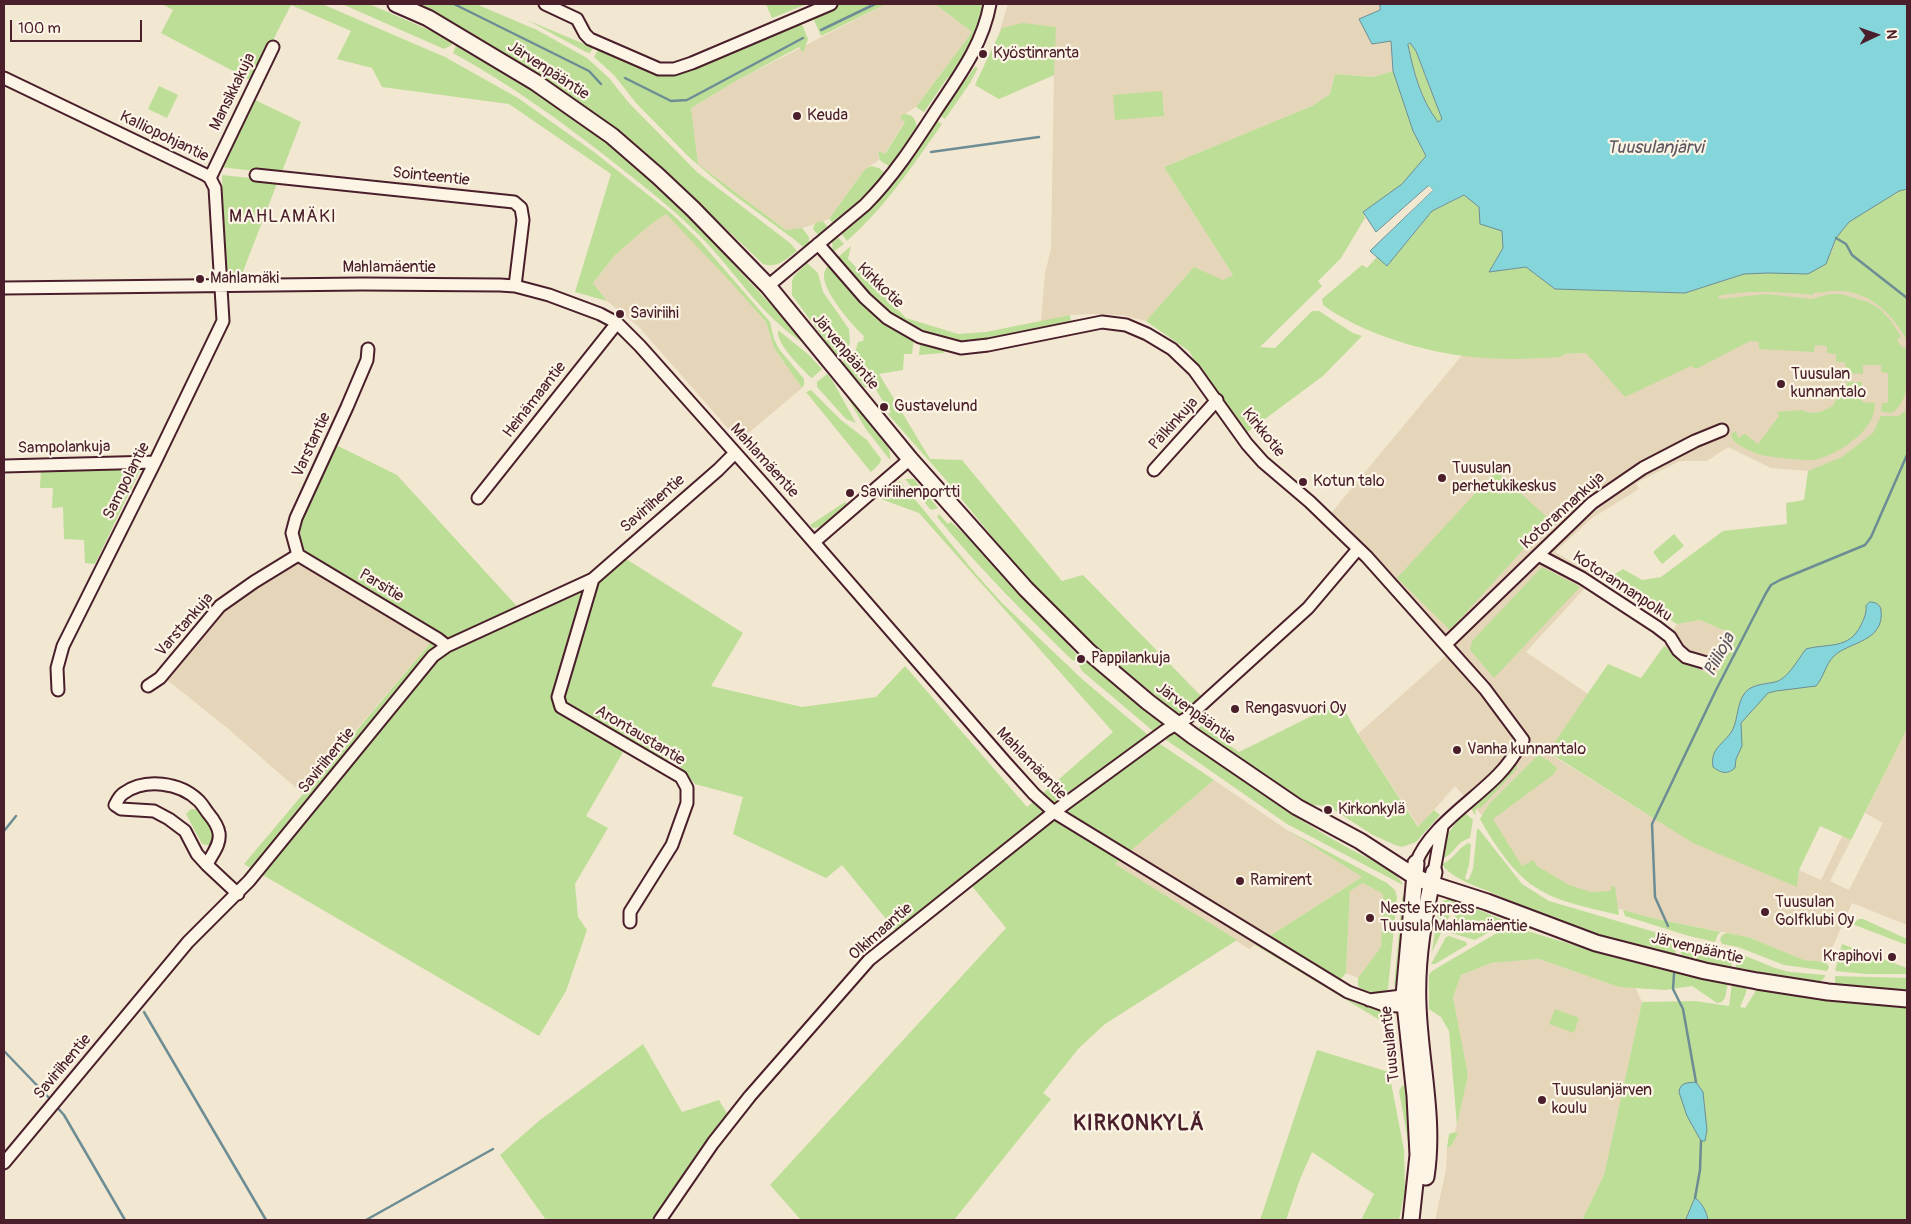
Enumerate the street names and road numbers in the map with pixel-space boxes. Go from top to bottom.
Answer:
street label: Järvenpääntie [503,37,593,105]
street label: Mansikkakuja [206,50,260,134]
street label: Kalliopohjantie [116,107,212,167]
street label: Sointeentie [391,163,471,191]
street label: Mahlamäentie [342,258,436,278]
street label: Kirkkotie [853,259,907,313]
street label: Järvenpääntie [808,310,882,394]
street label: Heinämaantie [499,358,571,442]
street label: Pälkinkuja [1145,394,1203,454]
street label: Kirkkotie [1238,405,1288,461]
street label: Varstantie [289,410,335,480]
street label: Mahlamäentie [726,420,802,502]
street label: Sampolankuja [17,438,111,458]
street label: Sampolantie [99,439,155,523]
street label: Kotorannankuja [1517,468,1609,554]
street label: Saviriihentie [617,471,689,537]
street label: Kotorannanpolku [1569,548,1675,626]
street label: Parsitie [355,565,407,607]
street label: Varstankuja [152,589,218,661]
street label: Järvenpääntie [1151,679,1239,749]
street label: Arontaustantie [592,702,688,770]
street label: Saviriihentie [295,724,359,798]
street label: Mahlamäentie [992,724,1070,804]
street label: Olkimaantie [845,899,917,965]
street label: Järvenpääntie [1649,929,1745,969]
street label: Tuusulantie [1377,1005,1405,1083]
street label: Saviriihentie [30,1030,96,1104]

